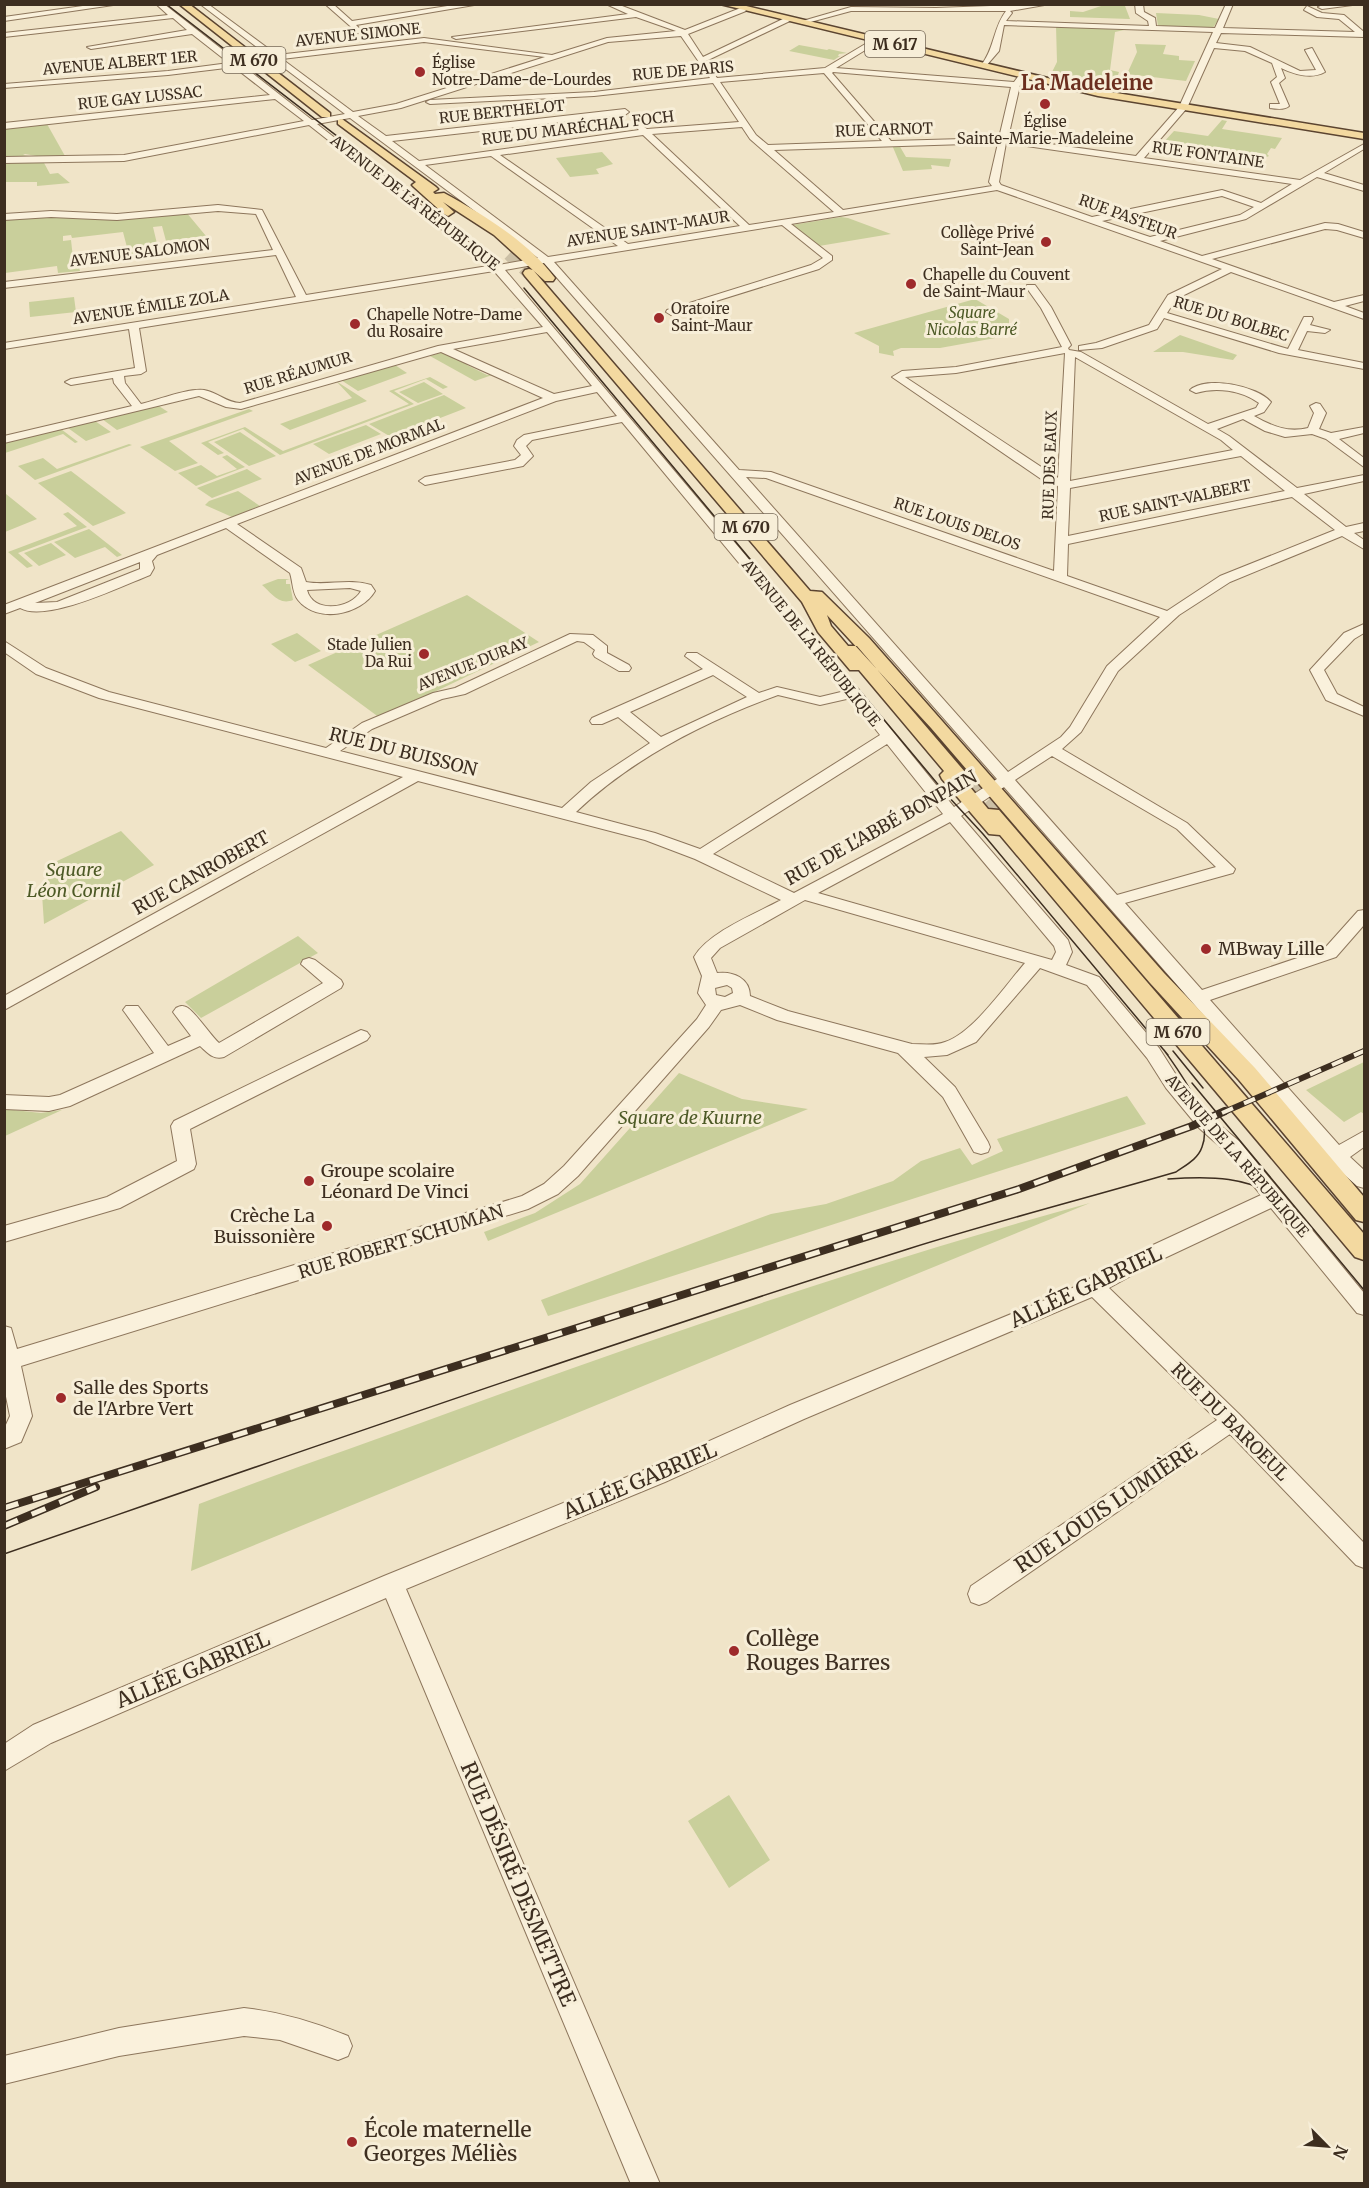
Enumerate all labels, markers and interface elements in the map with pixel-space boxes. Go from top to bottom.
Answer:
street label: AVENUE SIMONE [293,18,422,51]
road number: M 617 [865,31,925,57]
street label: AVENUE ALBERT 1ER [41,46,198,79]
road number: M 670 [222,47,286,73]
place label: Église Notre-Dame-de-Lourdes [432,52,611,89]
street label: RUE DE PARIS [631,57,735,84]
marker: Église Notre-Dame-de-Lourdes [413,65,427,79]
district label: La Madeleine [1021,70,1153,95]
street label: RUE GAY LUSSAC [77,81,203,114]
street label: RUE BERTHELOT [438,95,566,128]
marker: Église Sainte-Marie-Madeleine [1038,97,1052,111]
street label: RUE DU MARÉCHAL FOCH [481,105,675,149]
place label: Église Sainte-Marie-Madeleine [957,111,1133,148]
street label: RUE CARNOT [835,118,934,141]
street label: AVENUE DE LA RÉPUBLIQUE [326,129,505,275]
street label: RUE FONTAINE [1151,137,1266,172]
street label: RUE PASTEUR [1076,190,1180,243]
street label: AVENUE SAINT-MAUR [564,206,731,251]
place label: Collège Privé Saint-Jean [941,223,1034,259]
street label: AVENUE SALOMON [68,234,212,271]
marker: Collège Privé Saint-Jean [1039,235,1053,249]
place label: Chapelle du Couvent de Saint-Maur [923,265,1070,301]
marker: Chapelle du Couvent de Saint-Maur [904,277,918,291]
street label: AVENUE ÉMILE ZOLA [70,284,231,328]
street label: RUE DU BOLBEC [1171,292,1291,345]
place label: Oratoire Saint-Maur [671,299,753,335]
park label: Square Nicolas Barré [927,303,1018,339]
place label: Chapelle Notre-Dame du Rosaire [367,305,522,341]
marker: Oratoire Saint-Maur [652,311,666,325]
marker: Chapelle Notre-Dame du Rosaire [348,317,362,331]
street label: RUE RÉAUMUR [241,346,355,398]
street label: RUE DES EAUX [1038,410,1061,520]
street label: AVENUE DE MORMAL [290,414,448,489]
street label: RUE SAINT-VALBERT [1097,475,1253,526]
street label: RUE LOUIS DELOS [891,493,1023,554]
road number: M 670 [714,514,777,540]
street label: AVENUE DE LA RÉPUBLIQUE [738,554,886,730]
street label: AVENUE DURAY [414,633,531,695]
place label: Stade Julien Da Rui [327,635,412,671]
marker: Stade Julien Da Rui [417,647,431,661]
street label: RUE DU BUISSON [327,722,480,781]
street label: RUE DE L'ABBÉ BONPAIN [781,765,981,890]
street label: RUE CANROBERT [128,825,273,920]
park label: Square Léon Cornil [27,858,121,902]
place label: MBway Lille [1218,937,1324,960]
marker: MBway Lille [1199,942,1213,956]
road number: M 670 [1146,1019,1210,1045]
street label: AVENUE DE LA RÉPUBLIQUE [1161,1069,1314,1241]
park label: Square de Kuurne [618,1106,762,1129]
place label: Groupe scolaire Léonard De Vinci [321,1159,469,1203]
marker: Groupe scolaire Léonard De Vinci [302,1174,316,1188]
street label: RUE ROBERT SCHUMAN [295,1199,506,1284]
place label: Crèche La Buissonière [214,1204,315,1248]
marker: Crèche La Buissonière [320,1219,334,1233]
street label: ALLÉE GABRIEL [1004,1239,1166,1334]
street label: RUE DU BAROEUL [1166,1358,1294,1486]
place label: Salle des Sports de l'Arbre Vert [73,1376,209,1420]
marker: Salle des Sports de l'Arbre Vert [54,1391,68,1405]
street label: ALLÉE GABRIEL [557,1435,721,1526]
street label: RUE LOUIS LUMIÈRE [1009,1435,1203,1579]
street label: ALLÉE GABRIEL [110,1624,274,1715]
place label: Collège Rouges Barres [746,1625,890,1676]
marker: Collège Rouges Barres [727,1644,741,1658]
street label: RUE DÉSIRÉ DESMETTRE [455,1757,583,2011]
place label: École maternelle Georges Méliès [364,2115,531,2167]
north arrow [1297,2116,1357,2176]
marker: École maternelle Georges Méliès [345,2135,359,2149]
text: N [1329,2142,1352,2163]

